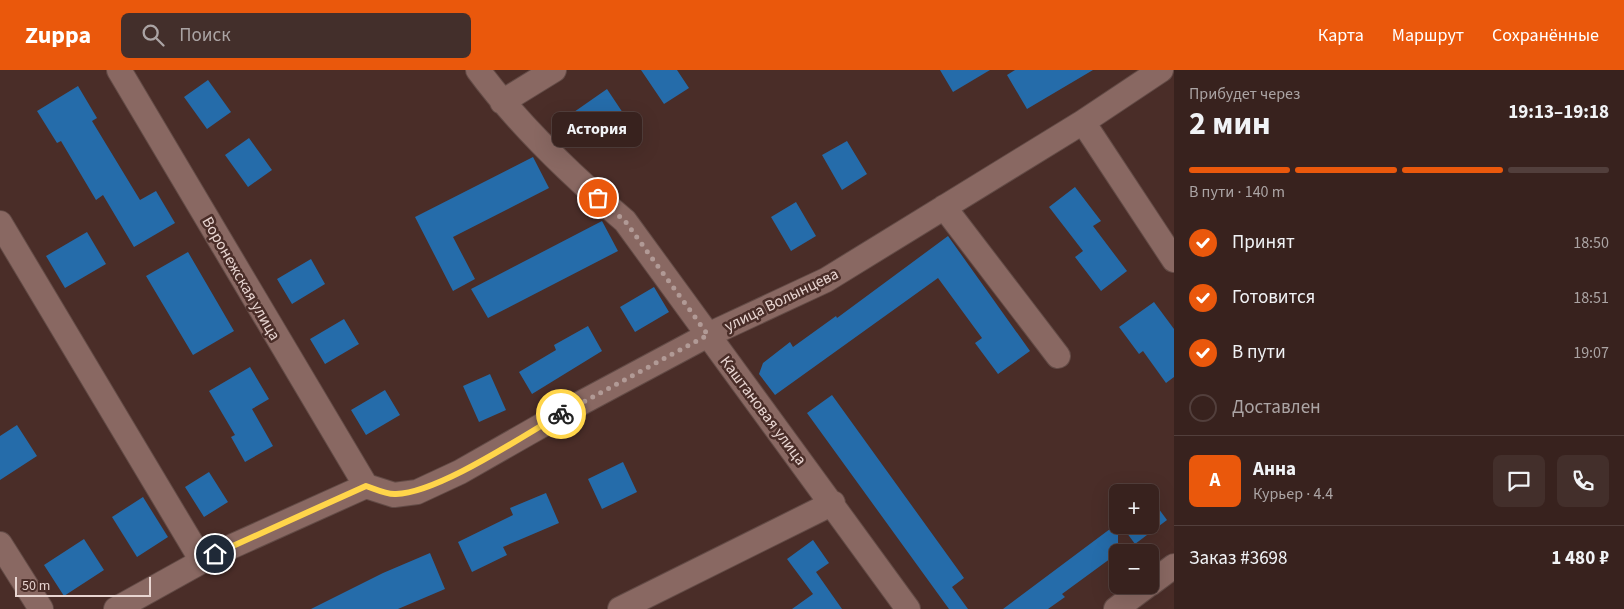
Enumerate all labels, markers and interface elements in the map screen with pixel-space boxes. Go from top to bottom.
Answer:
search box [121,13,471,58]
text: Zuppa [25,18,91,53]
icon: search [139,21,167,49]
text: Поиск [179,22,231,49]
text: Карта [1318,23,1364,48]
text: Маршрут [1392,23,1464,48]
text: Сохранённые [1492,23,1599,48]
text: Прибудет через [1189,83,1300,105]
text: 19:13–19:18 [1508,99,1609,126]
text: 2 мин [1189,101,1271,147]
callout: Астория [553,113,643,148]
text: Астория [567,118,627,140]
pin [577,177,619,219]
text: В пути · 140 m [1189,181,1285,203]
icon: bag [584,184,612,212]
street label: Воронежская улица [197,212,286,345]
icon: check [1189,229,1217,257]
text: Принят [1232,229,1295,256]
text: 18:50 [1573,232,1609,254]
street label: улица Волынцева [721,263,842,337]
icon: check [1189,284,1217,312]
text: Готовится [1232,284,1315,311]
text: 18:51 [1573,287,1609,309]
icon: check [1189,339,1217,367]
text: В пути [1232,339,1286,366]
text: 19:07 [1573,342,1609,364]
street label: Каштановая улица [715,351,812,470]
courier [536,389,586,439]
text: Доставлен [1232,394,1321,421]
icon: bike [547,400,575,428]
button: chat [1493,455,1545,507]
button: phone [1557,455,1609,507]
text: Анна [1253,456,1296,483]
text: А [1210,467,1220,494]
text: Курьер · 4.4 [1253,483,1333,505]
map controls [1109,484,1159,594]
button: + [1109,484,1159,534]
pin [194,533,236,575]
icon: home [201,540,229,568]
button: − [1109,544,1159,594]
text: Заказ #3698 [1189,545,1288,572]
text: 1 480 ₽ [1551,545,1609,572]
scale bar [15,574,151,597]
text: 50 m [22,576,50,596]

